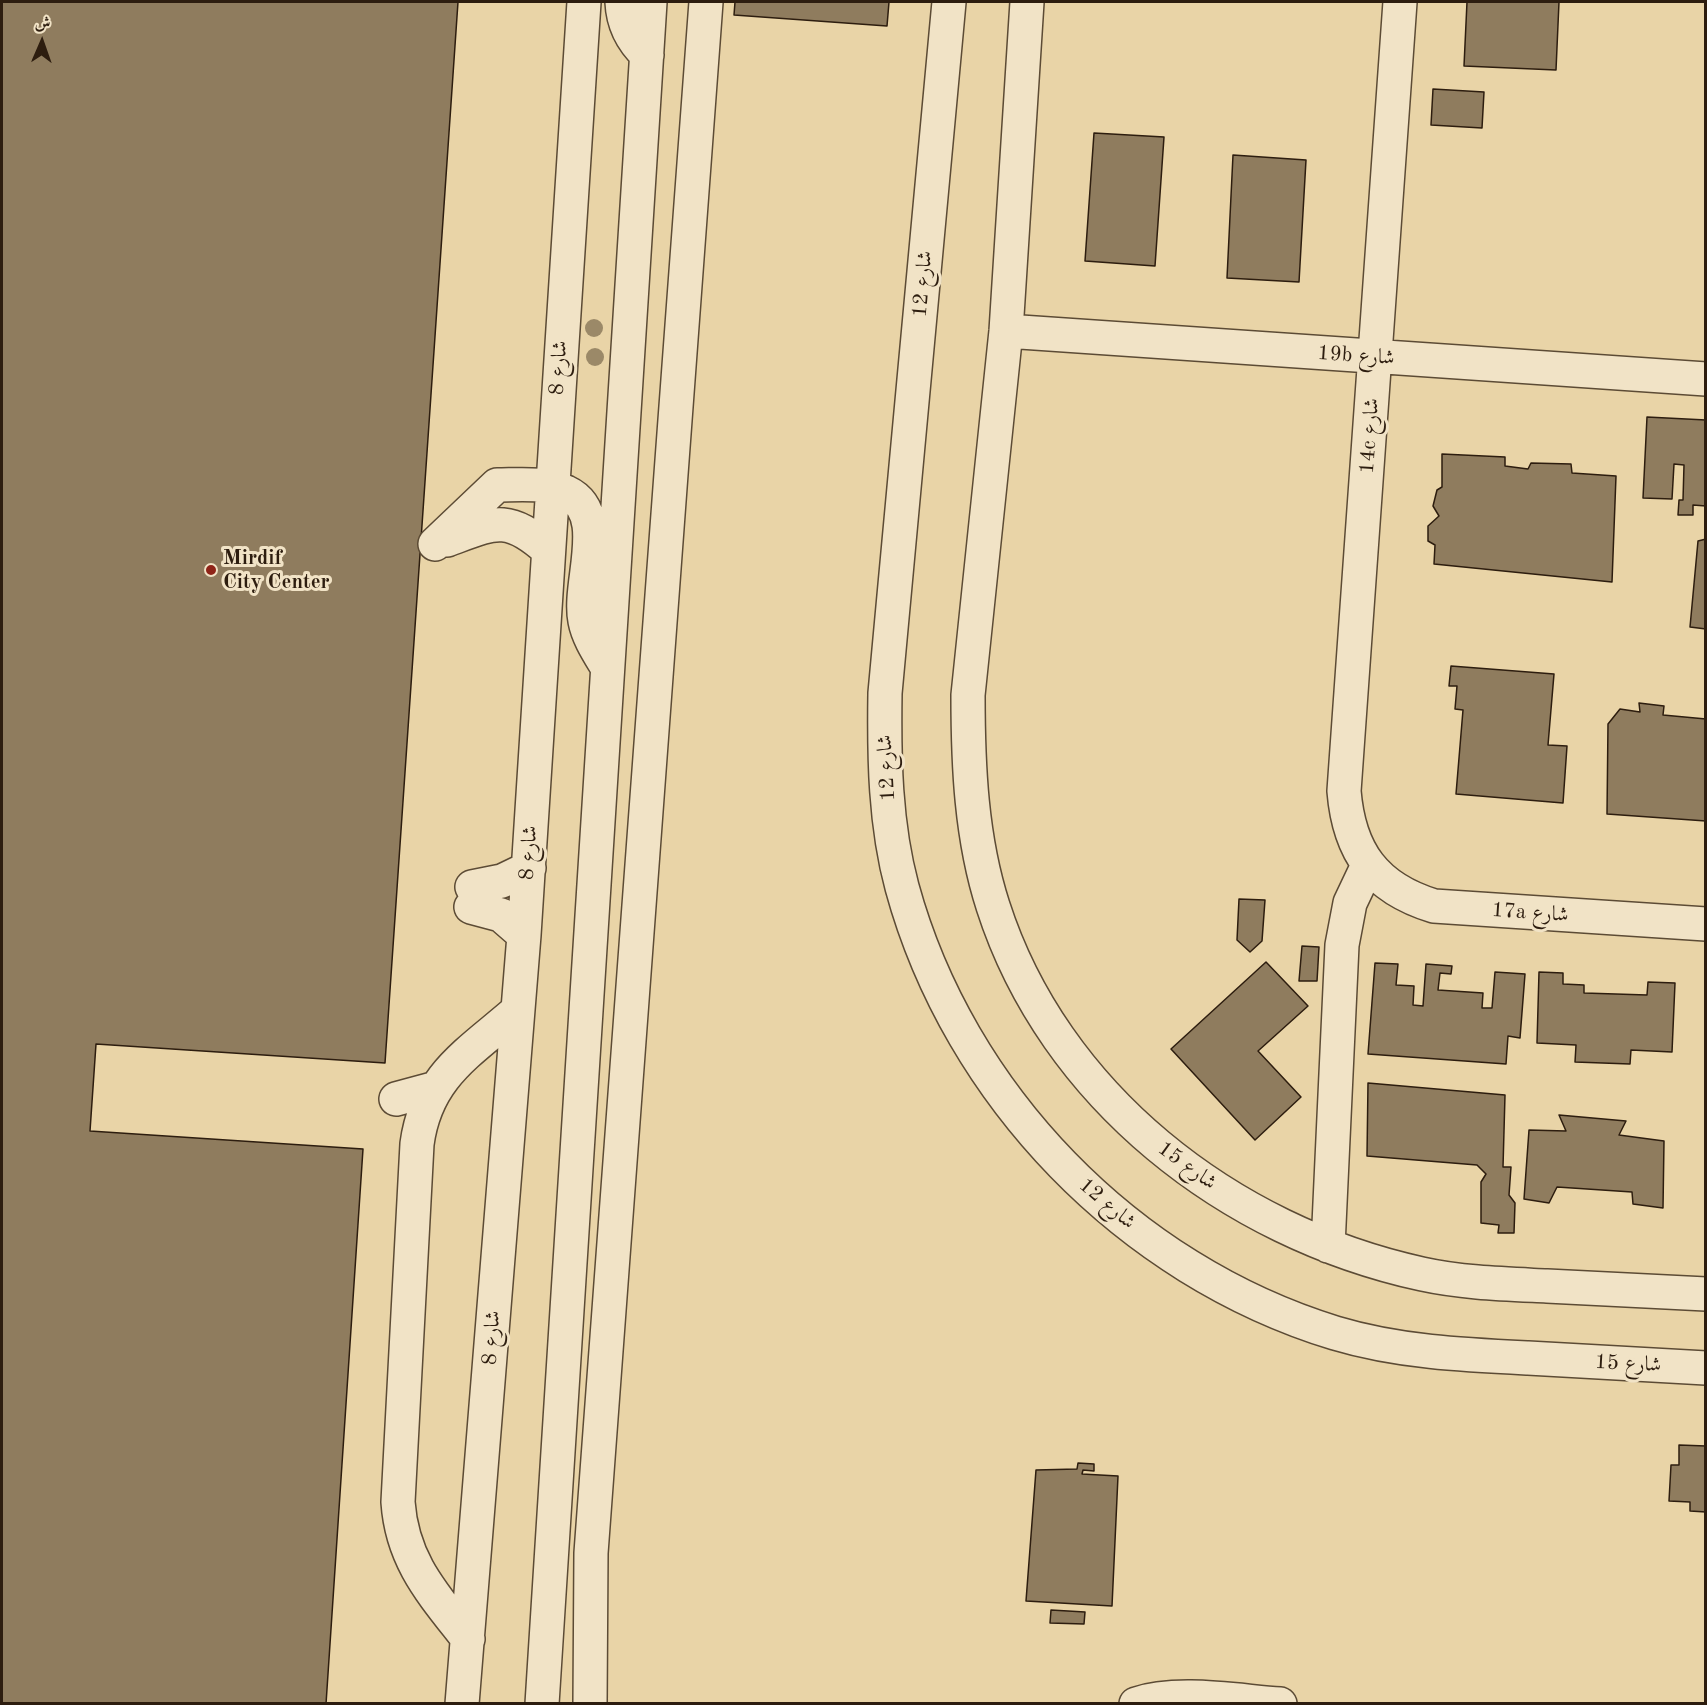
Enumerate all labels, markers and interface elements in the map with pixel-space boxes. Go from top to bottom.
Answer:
north arrow [12,12,72,72]
text: ش [34,16,51,32]
street label: شارع 12 [908,250,938,318]
street label: شارع 8 [545,340,573,396]
street label: 19b شارع [1316,341,1396,371]
street label: 14c شارع [1355,397,1385,475]
place label: Mirdif City Center [223,545,330,595]
marker: Mirdif City Center [204,563,218,577]
street label: شارع 12 [873,734,901,802]
street label: شارع 8 [515,825,543,881]
street label: 17a شارع [1491,898,1569,928]
street label: شارع 15 [1153,1136,1221,1196]
street label: شارع 12 [1073,1173,1141,1235]
street label: شارع 8 [478,1310,506,1366]
street label: شارع 15 [1594,1350,1662,1378]

